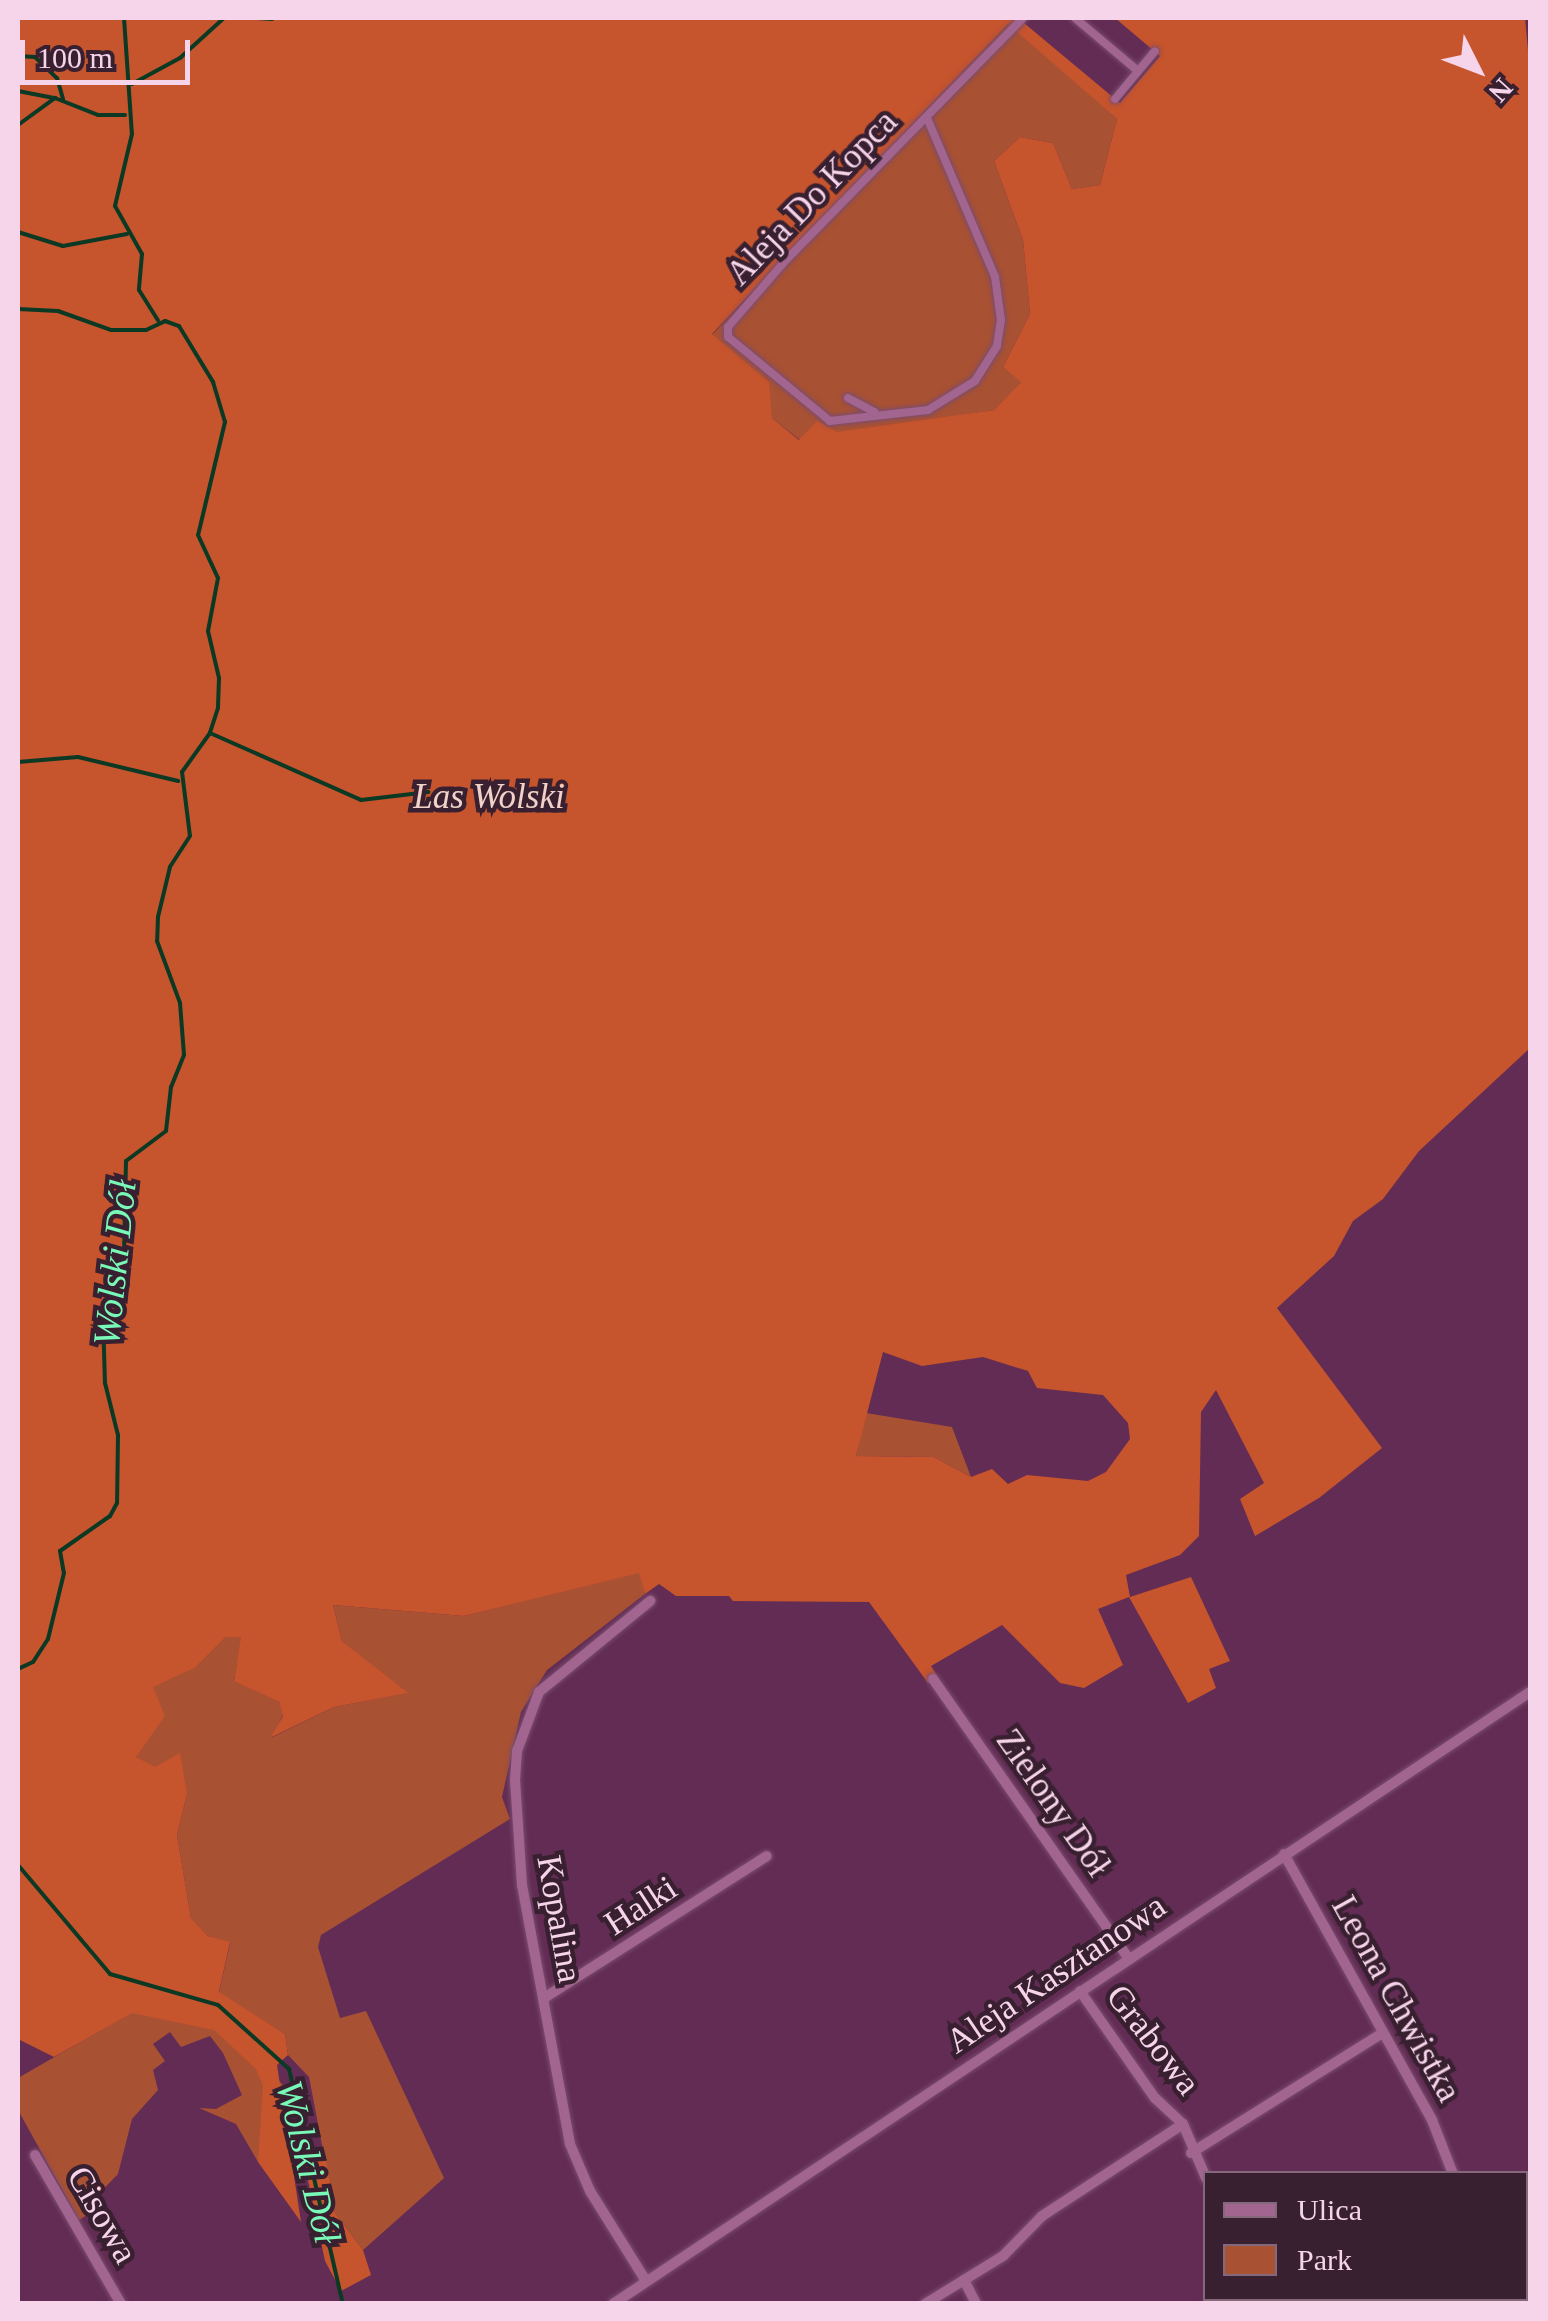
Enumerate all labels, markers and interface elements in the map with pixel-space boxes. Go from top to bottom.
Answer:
scale bar [25,20,195,82]
north arrow [1428,20,1528,120]
text: 100 m [37,41,113,74]
text: N [1482,73,1519,108]
street label: Aleja Do Kopca [718,102,906,294]
park label: Las Wolski [413,776,565,818]
water label: Wolski Dół [84,1178,146,1348]
street label: Zielony Dół [987,1721,1119,1885]
street label: Kopalina [527,1852,591,1986]
street label: Halki [597,1867,685,1945]
street label: Aleja Kasztanowa [938,1885,1174,2063]
street label: Leona Chwistka [1322,1889,1470,2109]
street label: Grabowa [1097,1977,1209,2103]
water label: Wolski Dół [266,2076,350,2248]
street label: Cisowa [58,2159,146,2271]
legend [1203,2171,1528,2301]
text: Ulica [1297,2193,1362,2226]
text: Park [1297,2243,1352,2276]

